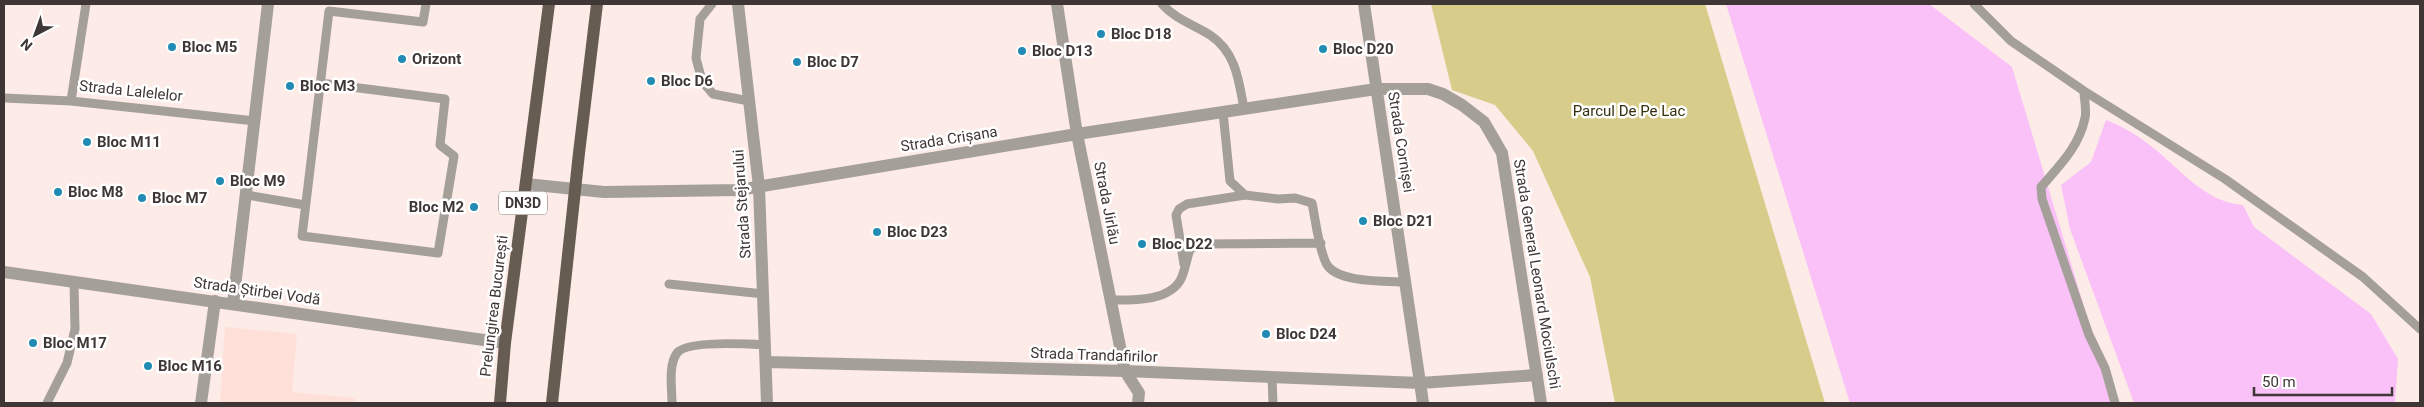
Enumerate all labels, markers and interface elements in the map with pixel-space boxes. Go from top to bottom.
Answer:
north arrow [10,10,60,60]
place label: Bloc D18 [1111,25,1172,43]
marker: Bloc D18 [1095,28,1107,40]
text: N [17,36,35,54]
place label: Bloc M5 [182,38,237,56]
place label: Bloc D20 [1333,40,1394,58]
marker: Bloc M5 [166,41,178,53]
place label: Bloc D13 [1032,42,1093,60]
marker: Bloc D20 [1317,43,1329,55]
marker: Bloc D13 [1016,45,1028,57]
place label: Orizont [412,50,461,68]
marker: Orizont [396,53,408,65]
place label: Bloc D7 [807,53,859,71]
marker: Bloc D7 [791,56,803,68]
place label: Bloc D6 [661,72,713,90]
marker: Bloc D6 [645,75,657,87]
street label: Strada Lalelelor [78,77,184,105]
place label: Bloc M3 [300,77,355,95]
marker: Bloc M3 [284,80,296,92]
street label: Strada Cornișei [1384,90,1418,194]
park label: Parcul De Pe Lac [1573,102,1685,120]
street label: Strada Crișana [899,122,999,156]
place label: Bloc M11 [97,133,161,151]
marker: Bloc M11 [81,136,93,148]
street label: Strada Stejarului [729,149,755,259]
street label: Strada General Leonard Mociulschi [1510,158,1564,390]
street label: Strada Jirlău [1090,160,1124,246]
place label: Bloc M9 [230,172,285,190]
marker: Bloc M9 [214,175,226,187]
place label: Bloc M8 [68,183,123,201]
marker: Bloc M8 [52,186,64,198]
place label: Bloc M7 [152,189,207,207]
marker: Bloc M7 [136,192,148,204]
road number: DN3D [499,192,547,214]
place label: Bloc M2 [409,198,464,216]
marker: Bloc M2 [468,201,480,213]
place label: Bloc D21 [1373,212,1434,230]
marker: Bloc D21 [1357,215,1369,227]
place label: Bloc D23 [887,223,948,241]
marker: Bloc D23 [871,226,883,238]
street label: Prelungirea București [476,234,512,378]
place label: Bloc D22 [1152,235,1213,253]
marker: Bloc D22 [1136,238,1148,250]
street label: Strada Știrbei Vodă [192,273,322,309]
place label: Bloc D24 [1276,325,1337,343]
marker: Bloc D24 [1260,328,1272,340]
place label: Bloc M17 [43,334,107,352]
marker: Bloc M17 [27,337,39,349]
street label: Strada Trandafirilor [1030,344,1158,366]
place label: Bloc M16 [158,357,222,375]
marker: Bloc M16 [142,360,154,372]
scale bar [2254,364,2392,396]
text: 50 m [2262,373,2296,391]

